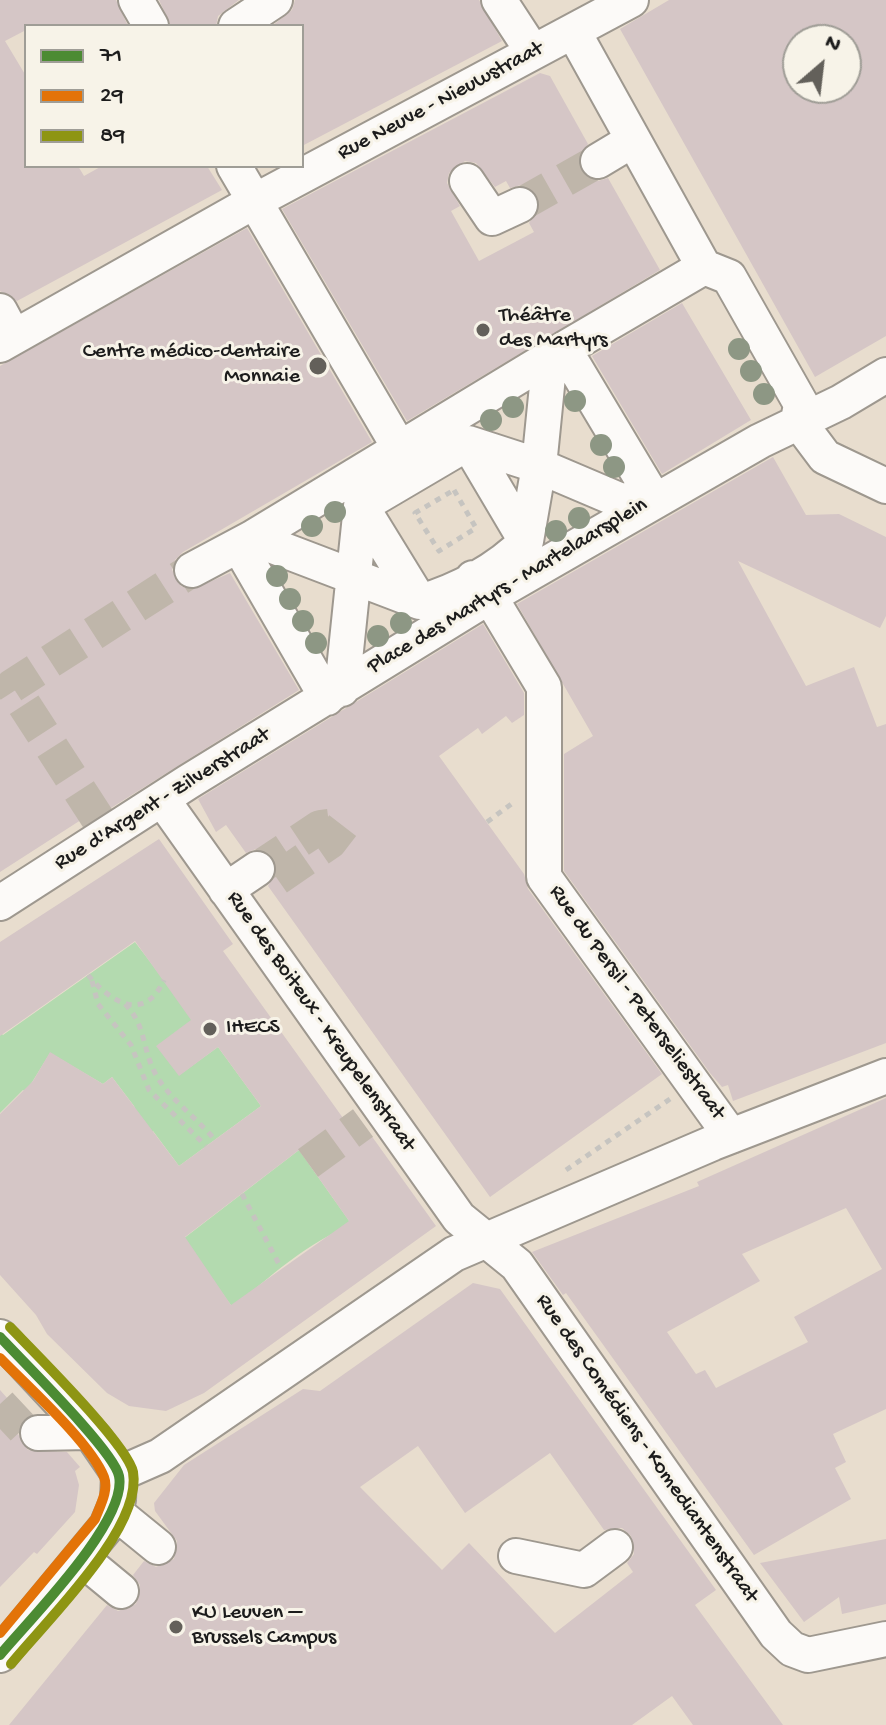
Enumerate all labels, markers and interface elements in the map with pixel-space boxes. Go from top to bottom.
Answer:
legend [24,24,304,168]
north arrow [782,24,862,104]
text: N [820,30,845,59]
street label: Rue Neuve - Nieuwstraat [334,37,548,167]
text: 71 [100,42,122,71]
text: 29 [100,82,124,111]
text: 89 [100,122,125,151]
place label: Théâtre des Martyrs [499,304,608,356]
marker: Théâtre des Martyrs [474,321,492,339]
place label: Centre médico-dentaire Monnaie [83,340,300,392]
marker: Centre médico-dentaire Monnaie [307,355,329,377]
street label: Place des Martyrs - Martelaarsplein [363,493,653,681]
street label: Rue d'Argent - Zilverstraat [50,723,276,877]
street label: Rue du Persil - Peterseliestraat [542,881,730,1125]
street label: Rue des Boiteux - Kreupelenstraat [220,887,420,1157]
place label: IHECS [226,1016,280,1042]
marker: IHECS [201,1020,219,1038]
street label: Rue des Comédiens - Komediantenstraat [529,1289,763,1609]
place label: KU Leuven – Brussels Campus [192,1601,336,1652]
marker: KU Leuven – Brussels Campus [167,1618,185,1636]

